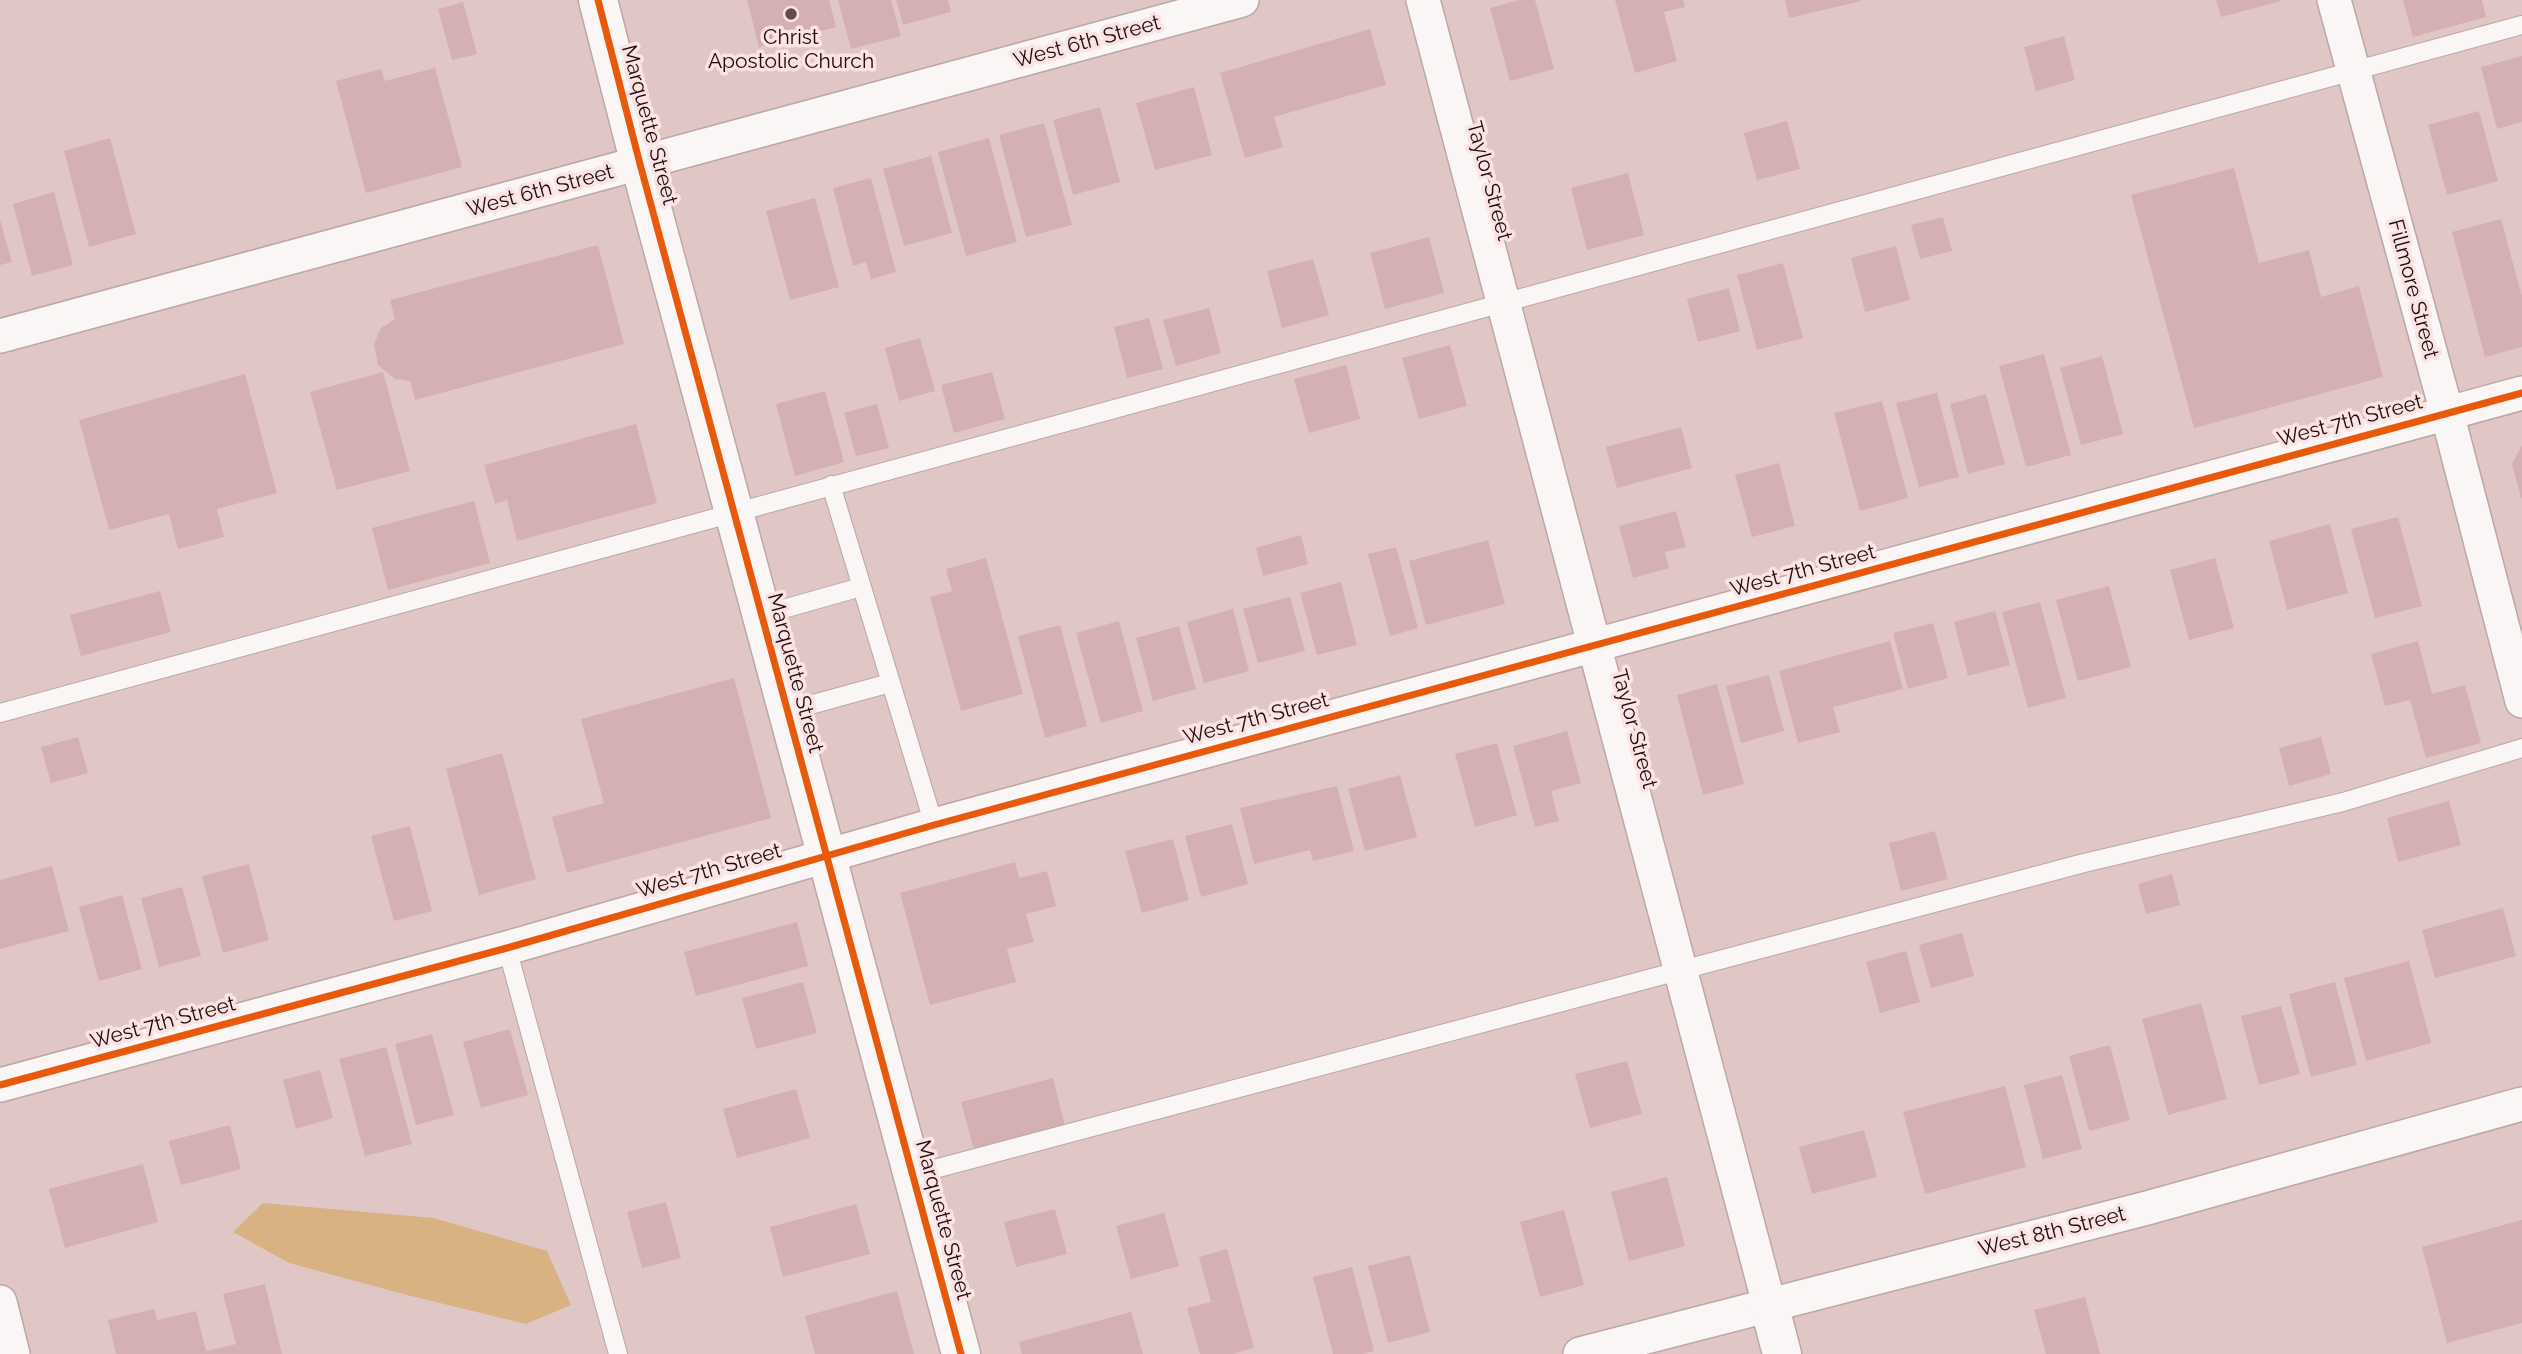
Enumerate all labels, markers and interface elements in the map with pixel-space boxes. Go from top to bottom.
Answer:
marker: Christ Apostolic Church [783,6,799,22]
street label: West 6th Street [1011,10,1163,74]
place label: Christ Apostolic Church [708,25,874,75]
street label: Marquette Street [616,42,682,208]
street label: Taylor Street [1461,119,1517,243]
street label: West 6th Street [464,159,616,223]
street label: Fillmore Street [2382,217,2444,361]
street label: West 7th Street [2275,389,2425,453]
street label: West 7th Street [1728,539,1878,603]
street label: Marquette Street [762,590,828,756]
street label: Taylor Street [1606,667,1662,791]
street label: West 7th Street [1181,687,1331,751]
street label: West 7th Street [634,838,784,904]
street label: West 7th Street [88,991,238,1055]
street label: Marquette Street [910,1137,976,1303]
street label: West 8th Street [1976,1202,2128,1262]

